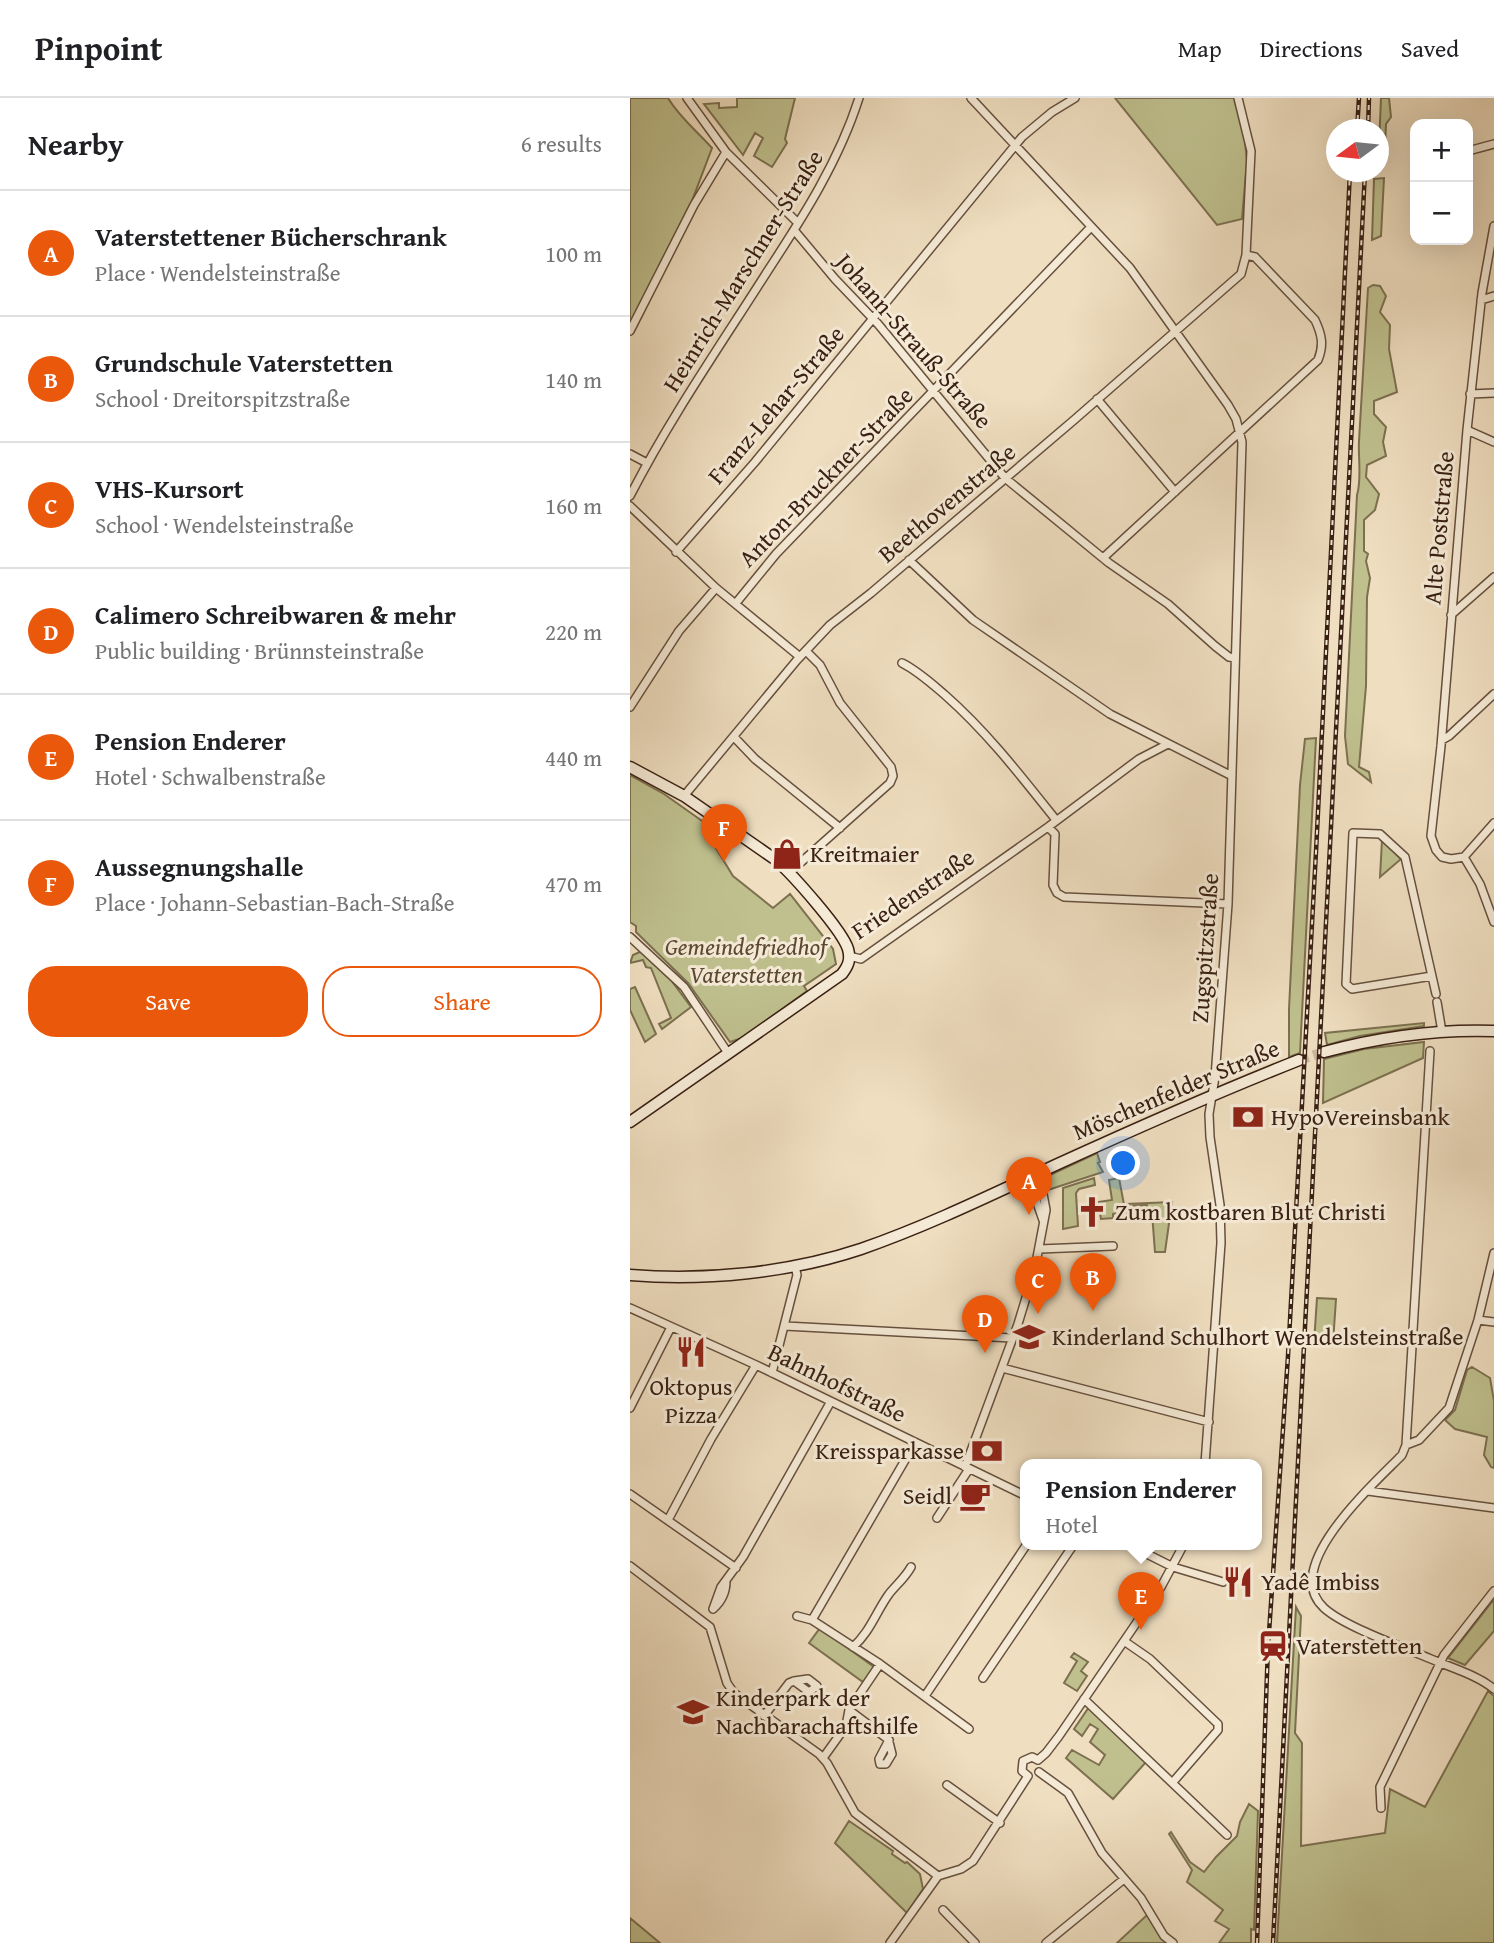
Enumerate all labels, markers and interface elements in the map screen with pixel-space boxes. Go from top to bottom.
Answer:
text: Pinpoint [35,24,162,72]
text: Map [1178,31,1222,66]
text: Directions [1260,31,1363,66]
text: Saved [1401,31,1459,66]
north arrow [1326,119,1389,182]
map controls [1410,119,1473,245]
button: + [1410,119,1473,182]
text: Nearby [28,122,124,166]
text: 6 results [521,127,602,160]
street label: Heinrich-Marschner-Straße [654,143,832,399]
button: − [1410,182,1473,245]
text: Vaterstettener Bücherschrank [95,217,447,256]
text: A [44,237,58,270]
text: 100 m [545,237,602,270]
street label: Johann-Strauß-Straße [826,243,1001,436]
text: Place · Wendelsteinstraße [95,256,341,289]
street label: Franz-Lehar-Straße [699,318,852,492]
text: Grundschule Vaterstetten [95,343,393,382]
text: B [44,363,58,396]
text: 140 m [545,363,602,396]
street label: Anton-Bruckner-Straße [730,379,921,575]
text: School · Dreitorspitzstraße [95,382,350,415]
street label: Beethovenstraße [870,434,1023,571]
street label: Alte Poststraße [1414,450,1463,606]
text: VHS-Kursort [95,469,244,508]
text: C [44,489,58,522]
text: 160 m [545,489,602,522]
text: School · Wendelsteinstraße [95,508,354,541]
text: Calimero Schreibwaren & mehr [95,595,456,634]
text: D [44,615,58,648]
text: 220 m [545,615,602,648]
text: Public building · Brünnsteinstraße [95,634,424,667]
text: Pension Enderer [95,721,286,760]
text: E [45,741,57,774]
text: 440 m [545,741,602,774]
text: Hotel · Schwalbenstraße [95,760,326,793]
pin: F [701,804,747,862]
place label: Kreitmaier [810,836,919,871]
shop icon: Kreitmaier [770,837,804,871]
street label: Friedenstraße [844,840,981,948]
text: Aussegnungshalle [95,847,303,886]
text: F [45,867,57,900]
text: 470 m [545,867,602,900]
street label: Zugspitzstraße [1182,872,1227,1024]
text: Place · Johann-Sebastian-Bach-Straße [95,886,455,919]
park label: Gemeindefriedhof Vaterstetten [665,929,832,992]
button: Save [28,966,308,1037]
button: Share [322,966,602,1037]
street label: Möschenfelder Straße [1067,1030,1285,1149]
place label: HypoVereinsbank [1271,1099,1450,1134]
bank icon: HypoVereinsbank [1231,1100,1265,1134]
your location [1106,1146,1140,1180]
pin: A [1006,1157,1052,1215]
place label: Zum kostbaren Blut Christi [1115,1194,1386,1229]
church icon: Zum kostbaren Blut Christi [1075,1195,1109,1229]
pin: B [1070,1253,1116,1311]
pin: C [1015,1256,1061,1314]
pin: D [962,1295,1008,1353]
place label: Kinderland Schulhort Wendelsteinstraße [1052,1319,1463,1354]
school or university icon: Kinderland Schulhort Wendelsteinstraße [1012,1320,1046,1354]
street label: Bahnhofstraße [762,1334,912,1431]
restaurant icon: Oktopus Pizza [674,1335,708,1369]
place label: Oktopus Pizza [650,1369,732,1432]
place label: Kreissparkasse [815,1433,964,1468]
bank icon: Kreissparkasse [970,1434,1004,1468]
popup [1020,1459,1262,1550]
text: Pension Enderer [1046,1469,1236,1508]
place label: Seidl [903,1478,952,1513]
cafe icon: Seidl [958,1479,992,1513]
text: Hotel [1046,1508,1098,1541]
place label: Yadê Imbiss [1261,1564,1380,1599]
restaurant icon: Yadê Imbiss [1221,1565,1255,1599]
pin: E [1118,1572,1164,1630]
place label: Vaterstetten [1296,1628,1423,1663]
station icon: Vaterstetten [1256,1629,1290,1663]
place label: Kinderpark der Nachbarachaftshilfe [716,1680,918,1743]
school or university icon: Kinderpark der Nachbarachaftshilfe [676,1695,710,1729]

